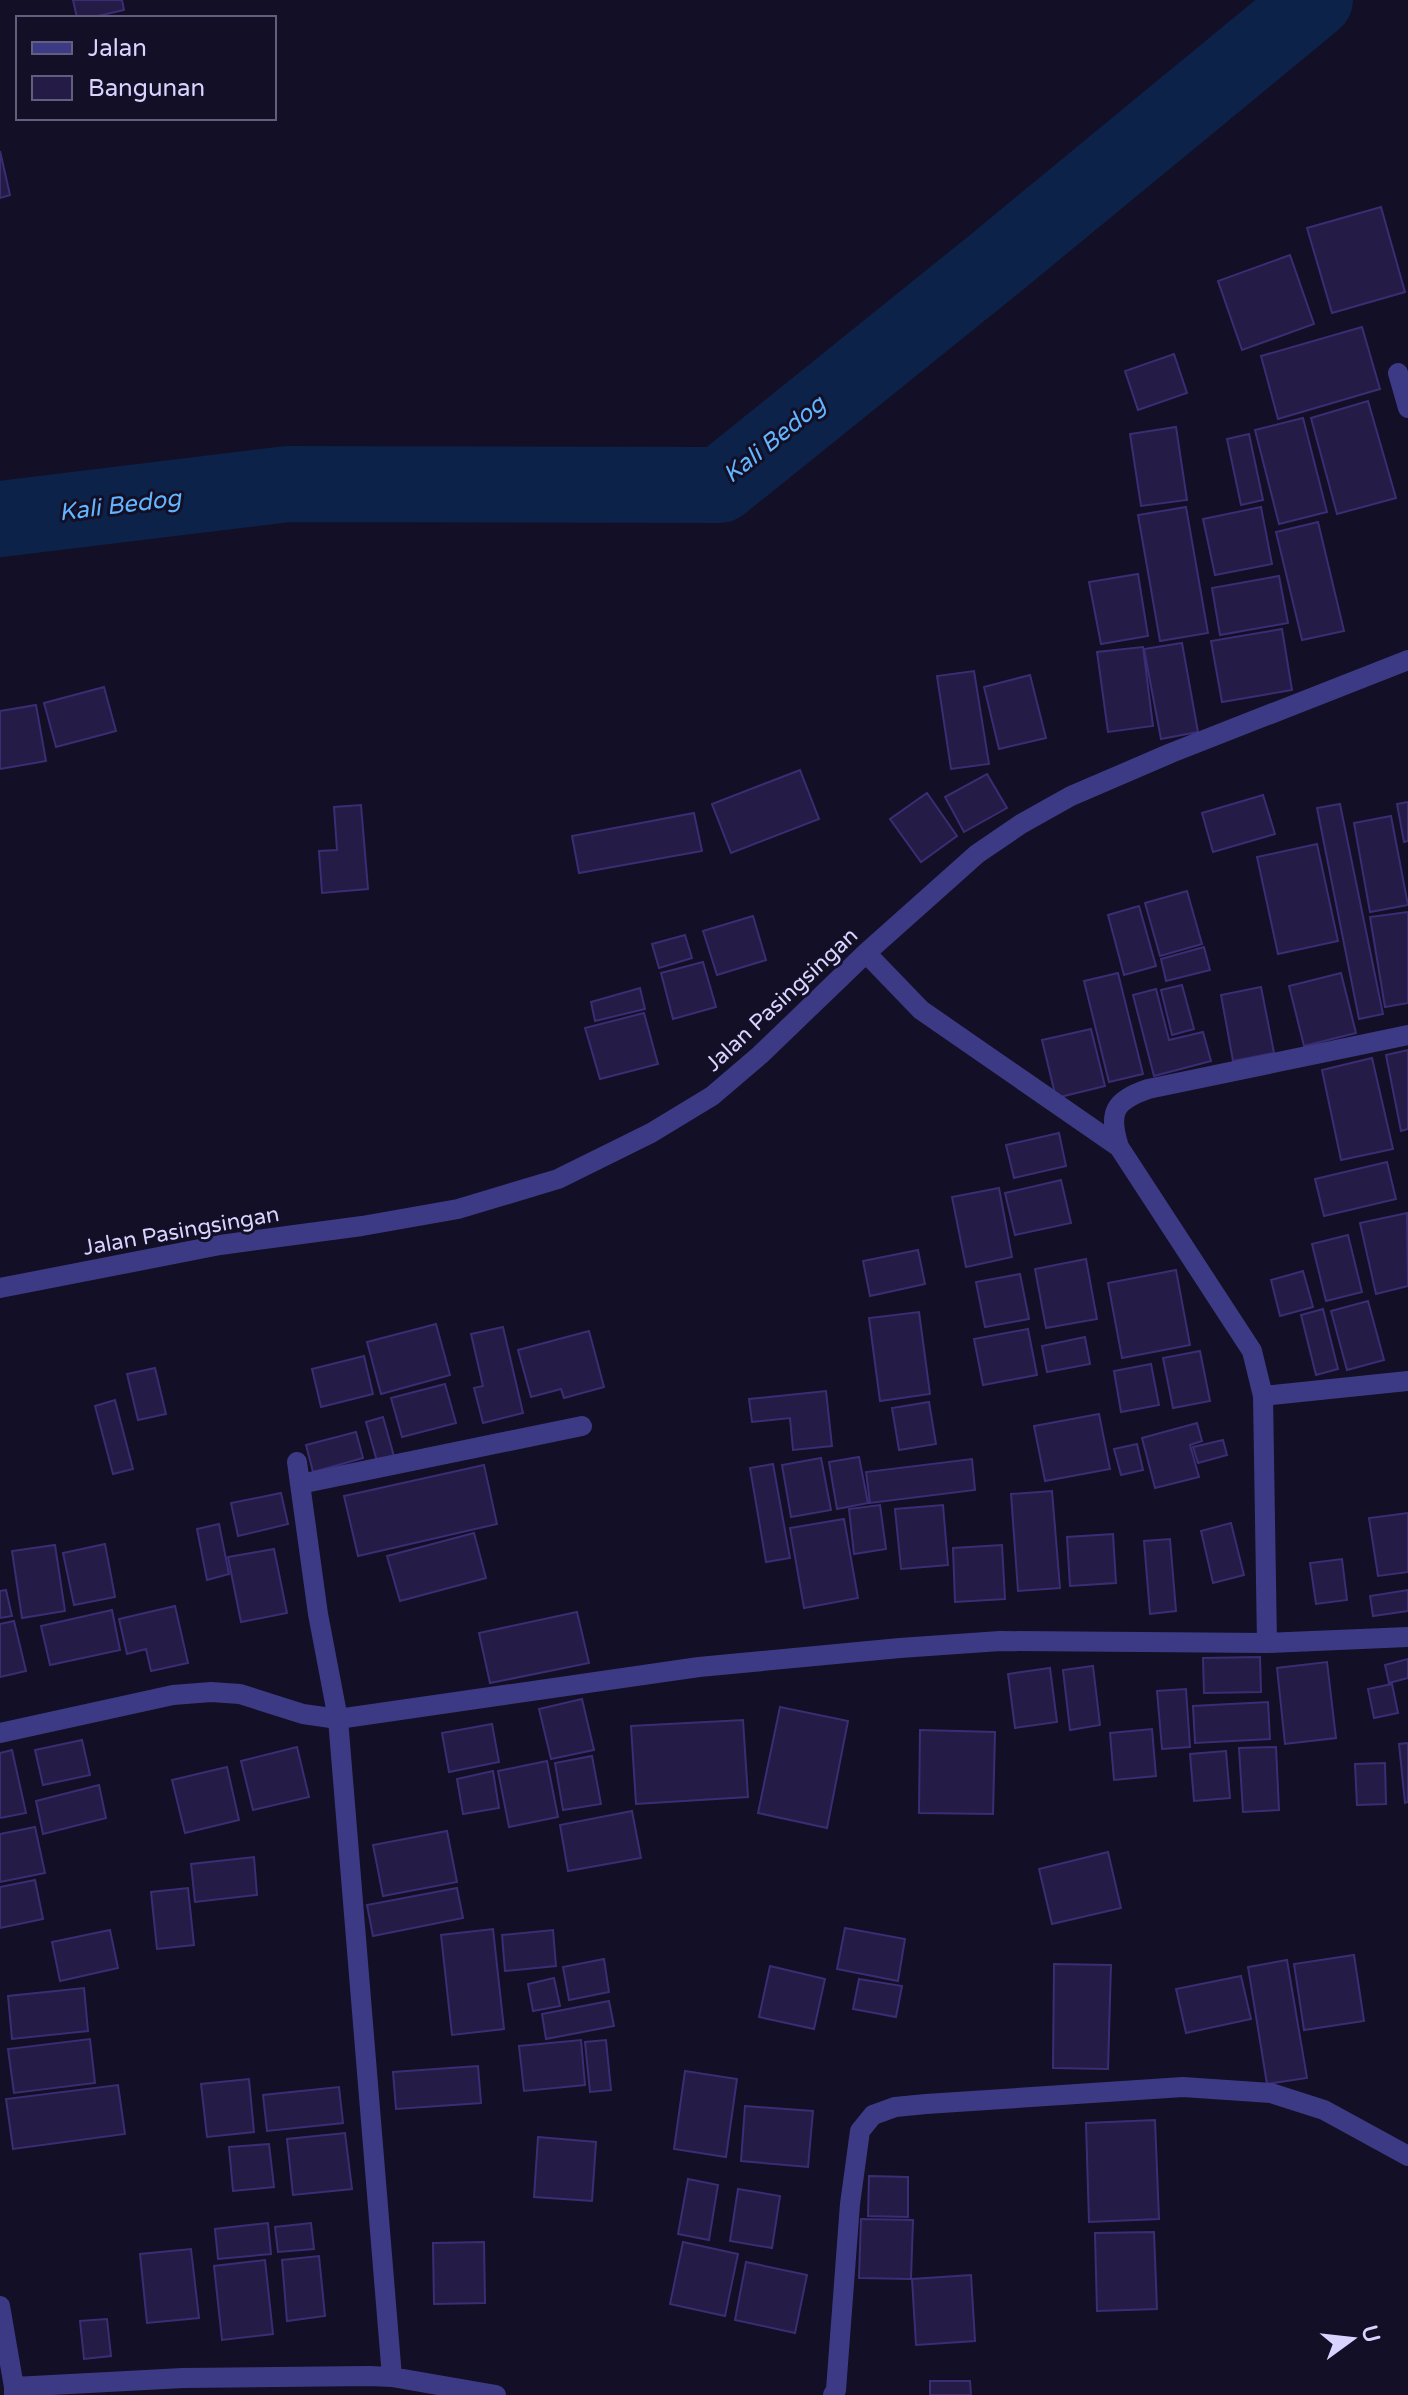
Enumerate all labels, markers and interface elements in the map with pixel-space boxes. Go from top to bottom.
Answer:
legend [16,16,276,120]
text: Jalan [88,34,147,63]
text: Bangunan [88,74,205,103]
water label: Kali Bedog [717,388,833,489]
water label: Kali Bedog [57,483,185,527]
street label: Jalan Pasingsingan [700,923,863,1077]
street label: Jalan Pasingsingan [81,1201,281,1261]
north arrow [1312,2299,1392,2379]
text: U [1356,2323,1385,2346]

